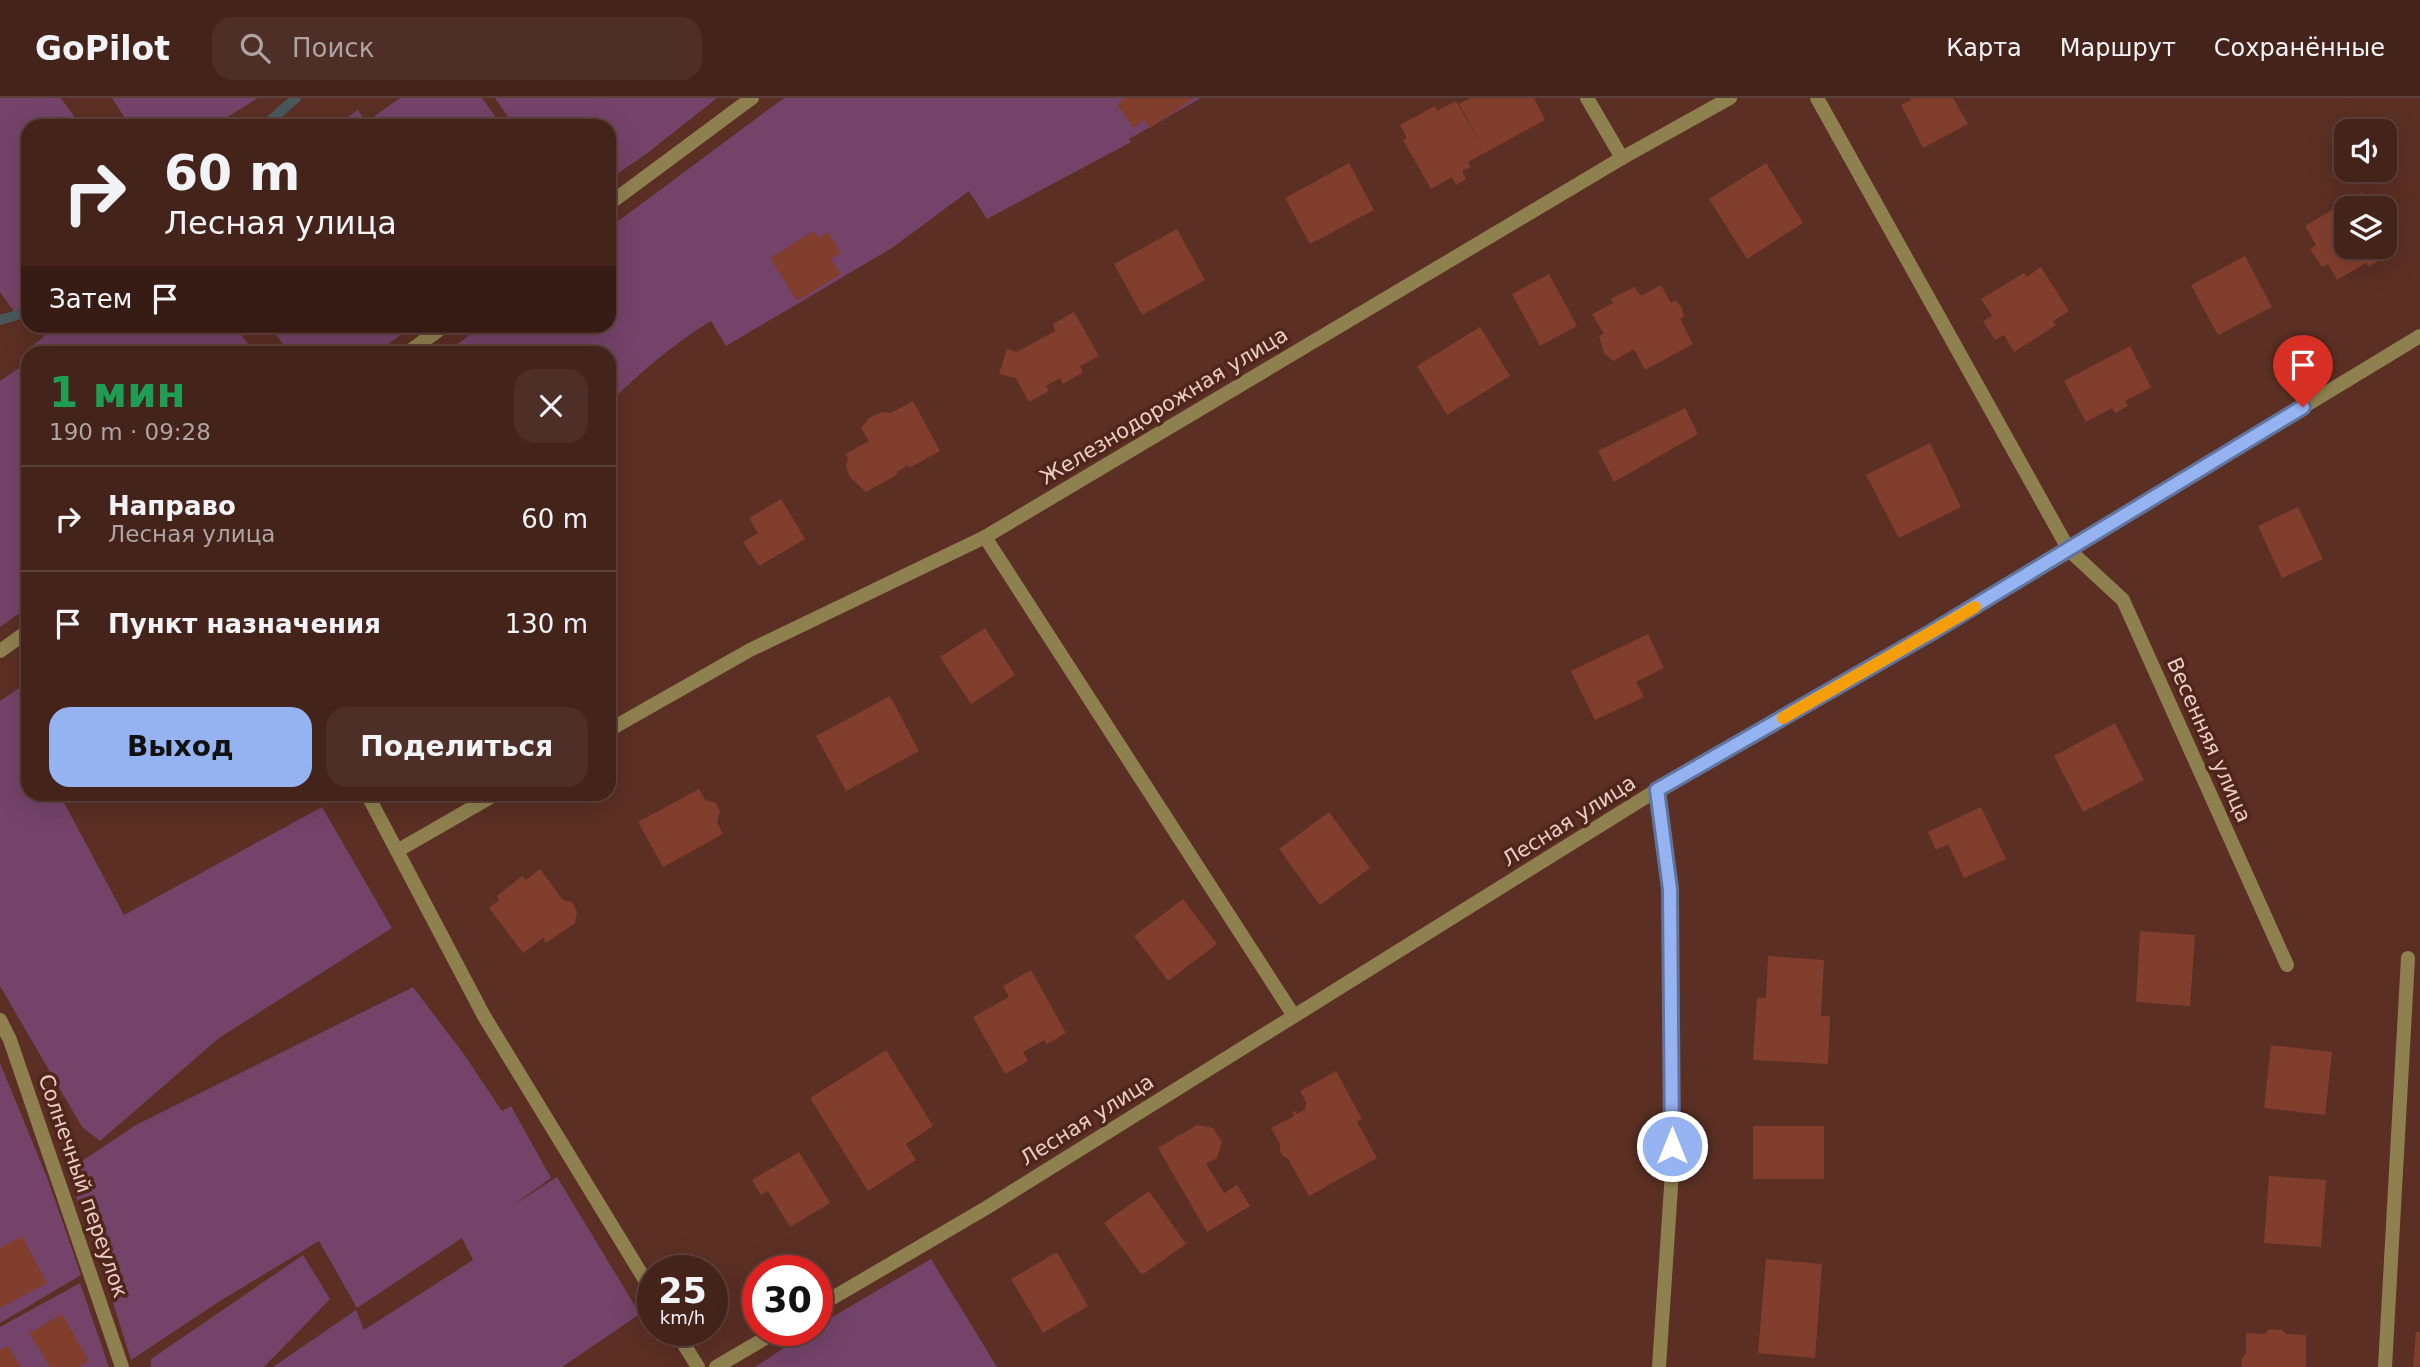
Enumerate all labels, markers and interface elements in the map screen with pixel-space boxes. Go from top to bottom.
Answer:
search box [212,17,702,80]
text: GoPilot [35,29,170,68]
icon: search [236,29,274,67]
text: Поиск [292,33,374,63]
text: Карта [1946,34,2022,62]
text: Маршрут [2060,34,2176,62]
text: Сохранённые [2214,34,2385,62]
map controls [2334,119,2397,259]
button: sound [2334,119,2397,182]
text: 60 m [164,145,300,202]
icon: right [49,147,140,238]
button: layers [2334,196,2397,259]
text: Лесная улица [164,204,397,242]
icon: arrive [146,280,184,318]
text: Затем [49,284,132,314]
street label: Железнодорожная улица [1036,322,1292,490]
pin [2273,335,2333,407]
icon: arrive [2284,346,2322,384]
text: 1 мин [49,368,186,417]
button: close [514,369,588,443]
text: 190 m · 09:28 [49,419,211,445]
text: Направо [108,491,236,521]
icon: right [49,500,87,538]
text: 60 m [521,504,588,534]
text: Лесная улица [108,521,275,547]
icon: arrive [49,605,87,643]
text: Пункт назначения [108,609,381,639]
text: 130 m [505,609,588,639]
street label: Весенняя улица [2162,654,2256,826]
button: Выход [49,707,312,787]
button: Поделиться [326,707,588,787]
street label: Лесная улица [1498,770,1640,872]
street label: Лесная улица [1016,1069,1158,1171]
street label: Солнечный переулок [33,1071,133,1301]
position arrow [1635,1109,1709,1183]
speed limit sign: 30 [742,1255,833,1346]
text: 25 [658,1271,707,1311]
text: km/h [660,1307,705,1328]

